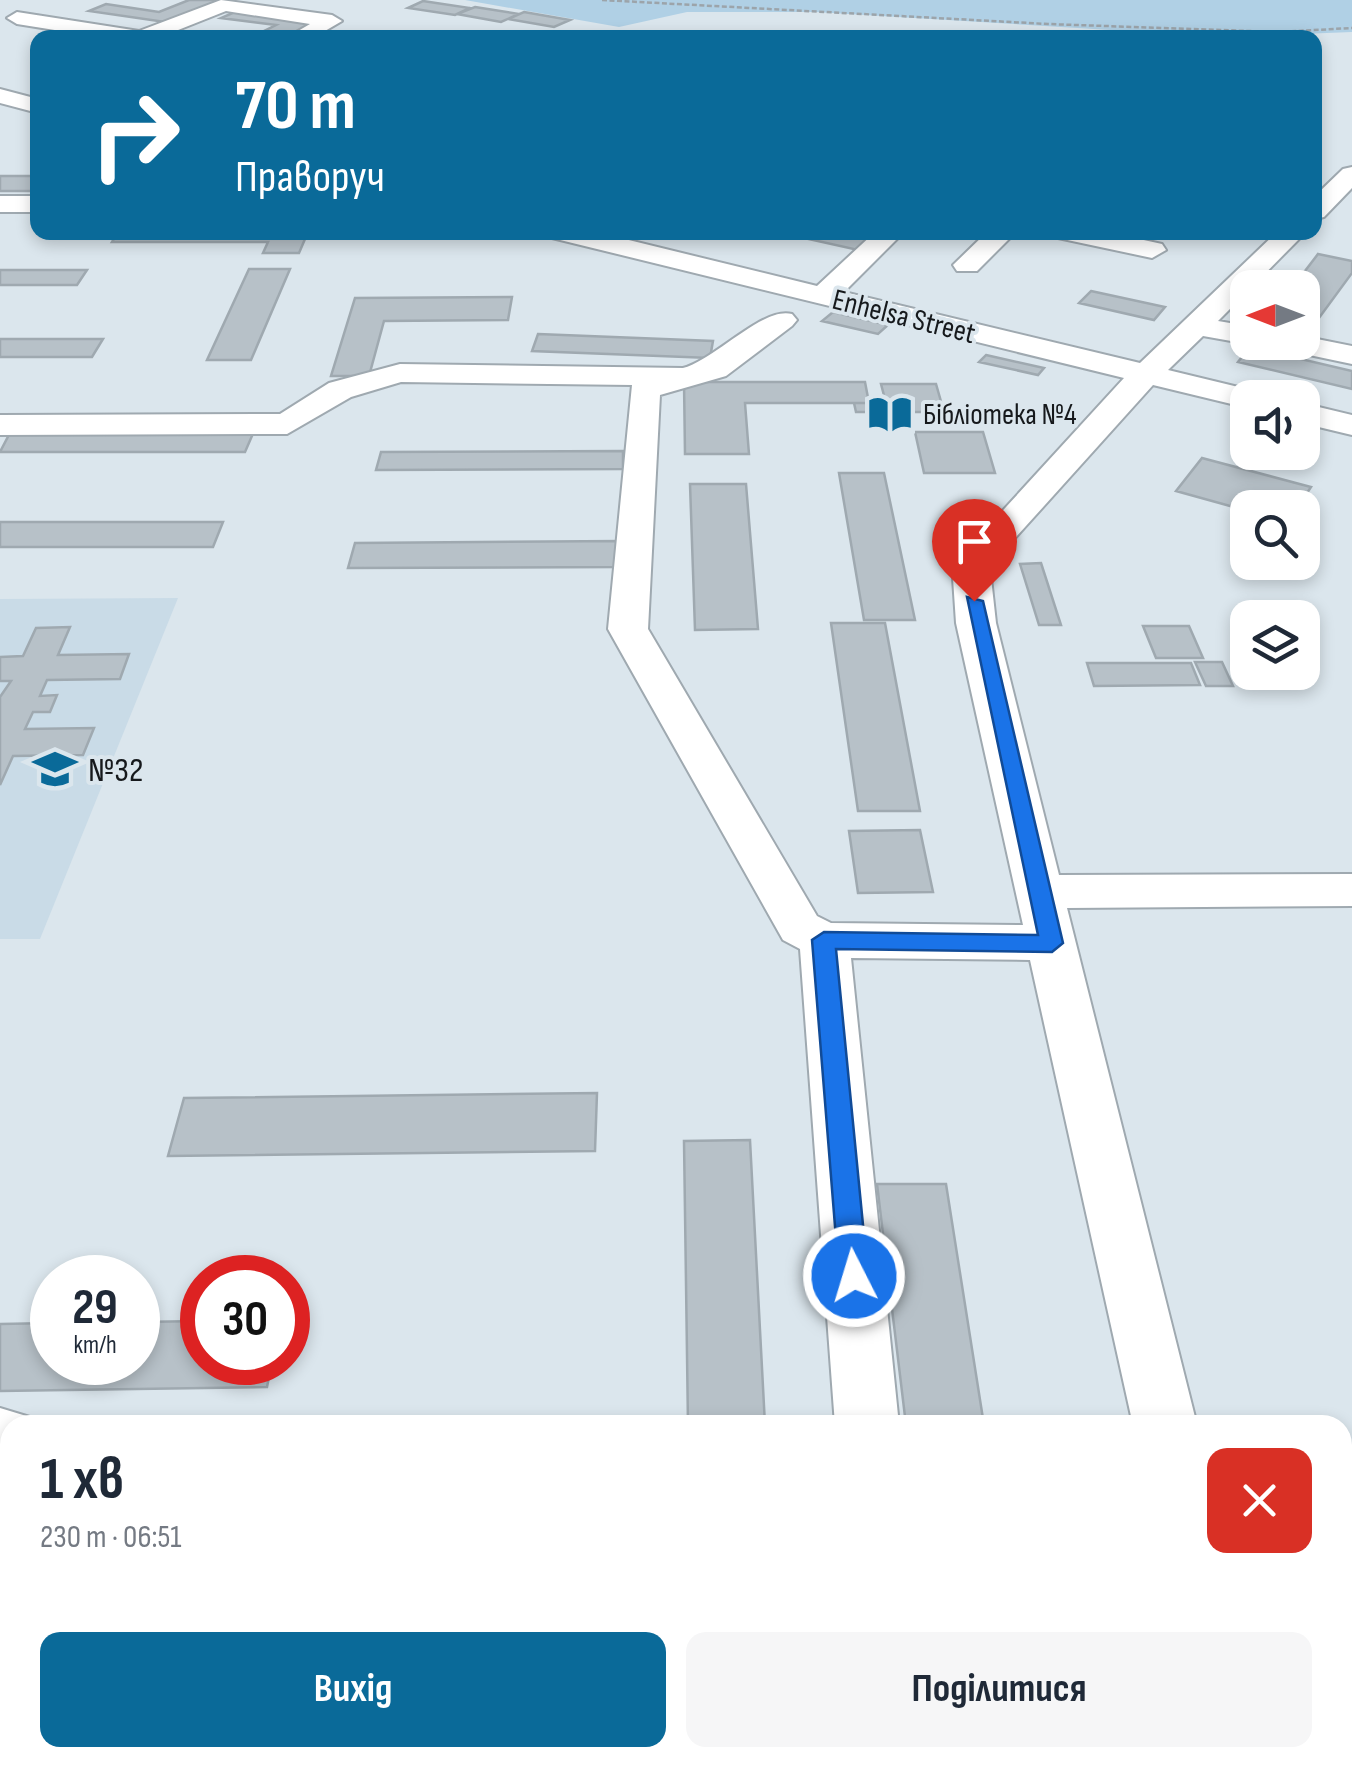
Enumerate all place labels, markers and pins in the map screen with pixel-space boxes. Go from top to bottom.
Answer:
library icon: Бібліотека №4 [866,390,914,438]
place label: Бібліотека №4 [923,397,1077,433]
pin [932,499,1017,602]
school or university icon: №32 [31,745,79,793]
place label: №32 [88,749,143,792]

